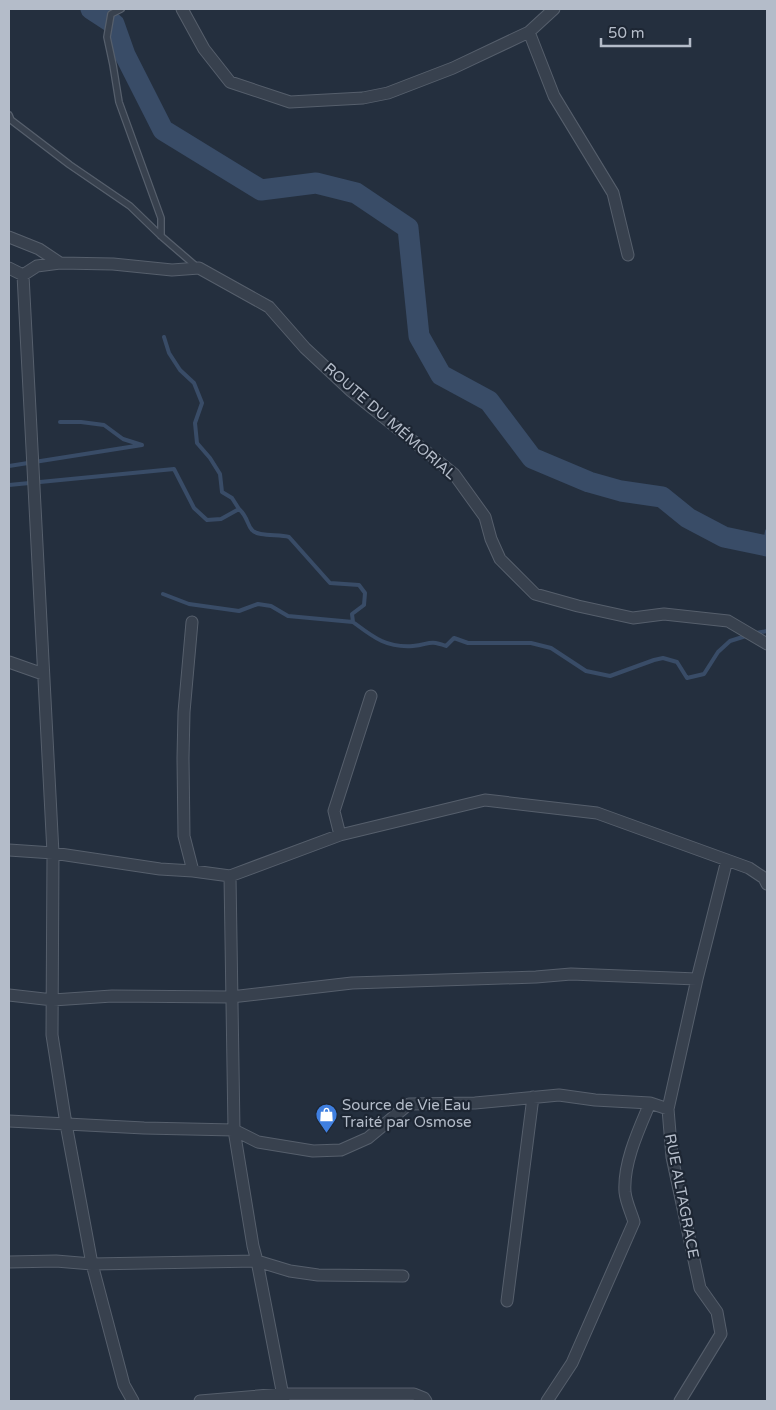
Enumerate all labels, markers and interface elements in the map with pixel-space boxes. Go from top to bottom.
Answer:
scale bar [601,15,690,47]
text: 50 m [608,24,645,42]
street label: ROUTE DU MÉMORIAL [320,359,460,483]
place label: Source de Vie Eau Traité par Osmose [342,1096,472,1131]
shop icon: Source de Vie Eau Traité par Osmose [314,1102,338,1133]
street label: RUE ALTAGRACE [661,1132,703,1260]

